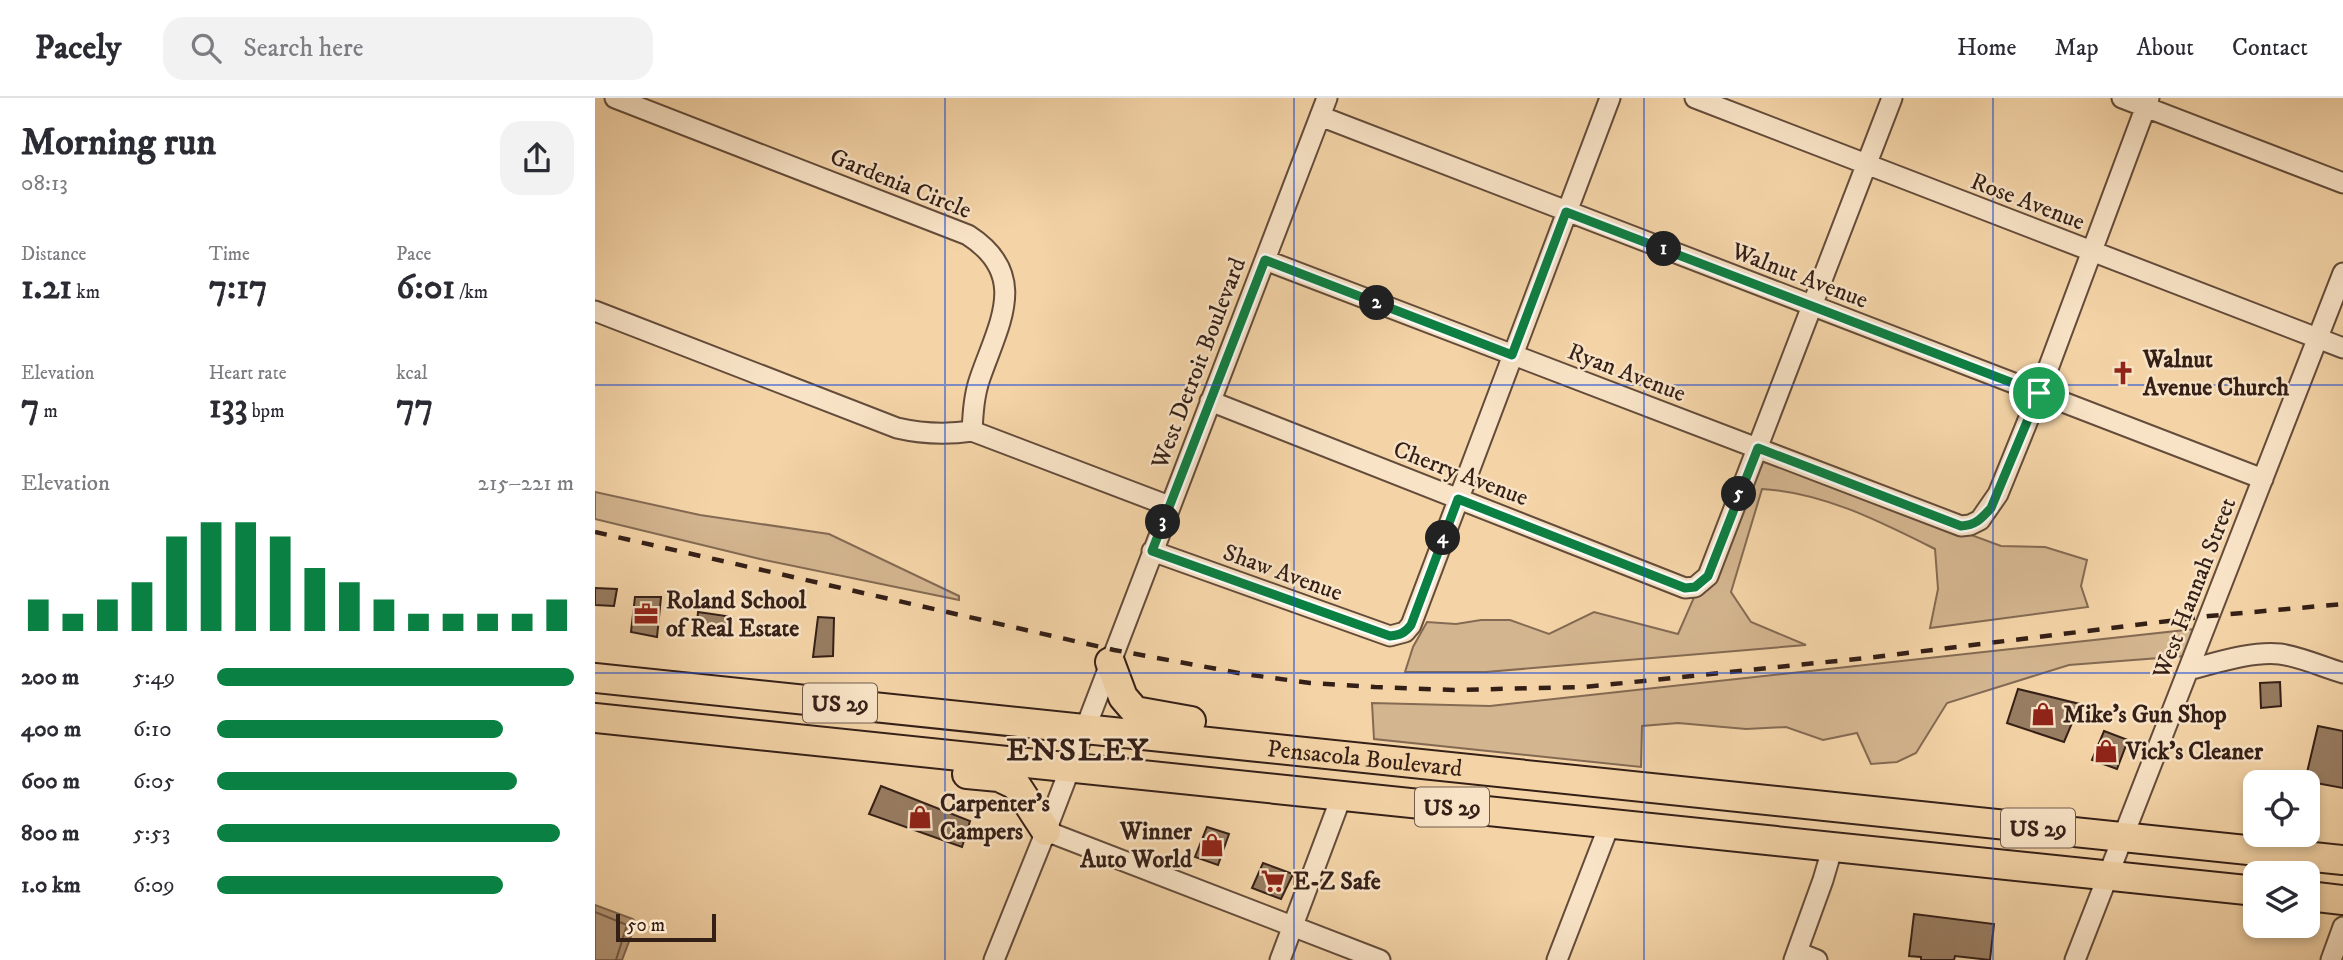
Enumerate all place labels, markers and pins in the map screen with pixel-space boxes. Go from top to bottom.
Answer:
pin: 1 [1647,232,1681,266]
pin: 2 [1359,286,1395,320]
place label: Walnut Avenue Church [2142,345,2290,403]
church icon: Walnut Avenue Church [2109,359,2137,387]
pin [2009,363,2069,423]
pin: 5 [1721,476,1757,512]
pin: 3 [1145,504,1181,540]
pin: 4 [1425,520,1461,556]
place label: Roland School of Real Estate [666,586,807,644]
office icon: Roland School of Real Estate [632,600,660,628]
shop icon: Mike's Gun Shop [2029,700,2057,728]
place label: Mike's Gun Shop [2063,700,2227,730]
shop icon: Vick's Cleaner [2092,737,2120,765]
place label: Vick's Cleaner [2125,737,2264,767]
place label: Carpenter's Campers [940,789,1050,847]
shop icon: Carpenter's Campers [906,803,934,831]
place label: Winner Auto World [1079,817,1193,875]
shop icon: Winner Auto World [1198,831,1226,859]
supermarket icon: E-Z Safe [1259,867,1287,895]
place label: E-Z Safe [1293,867,1381,897]

